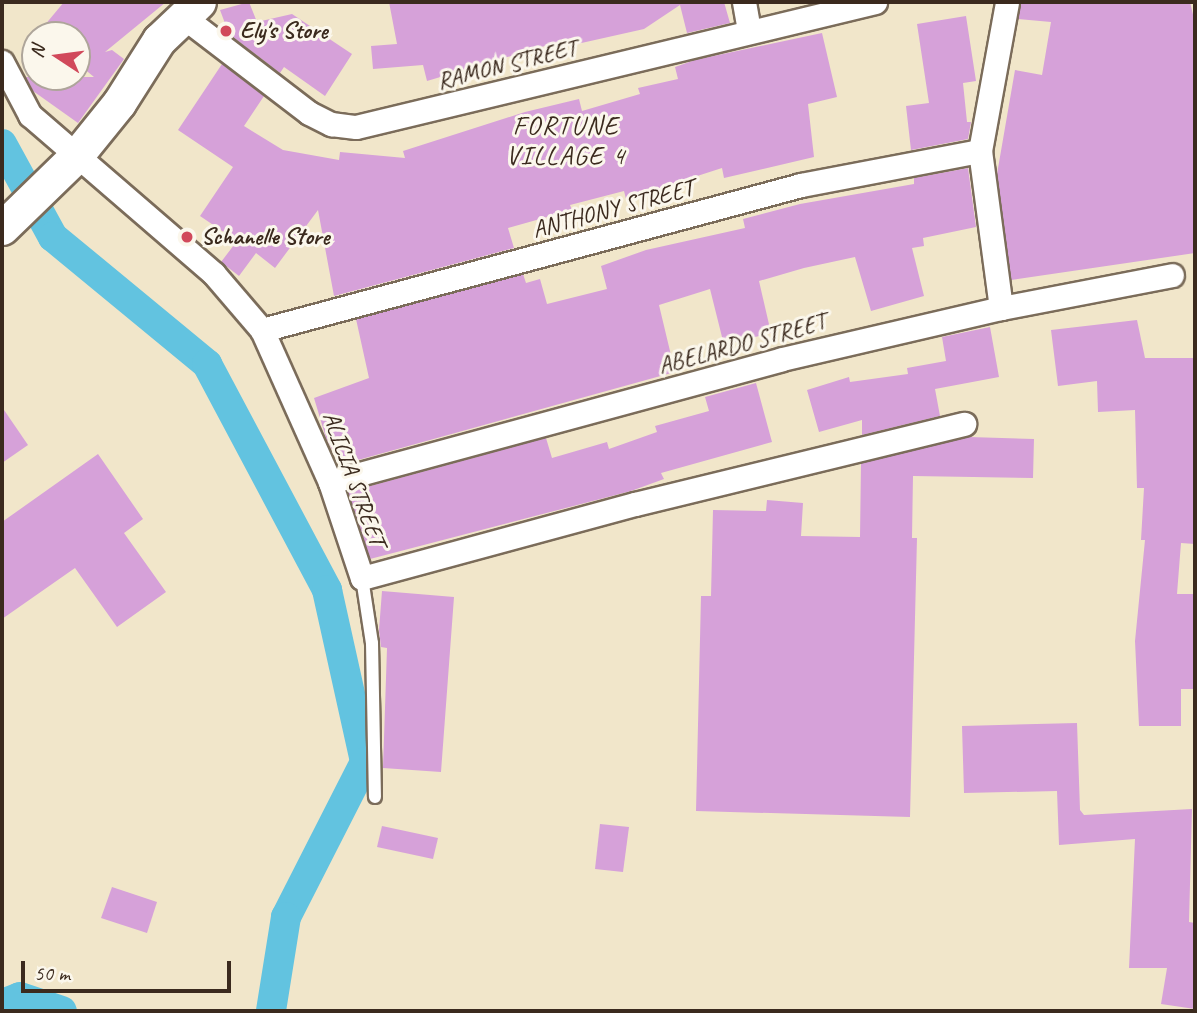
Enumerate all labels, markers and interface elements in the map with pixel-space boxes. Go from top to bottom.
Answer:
place label: Ely's Store [240,17,328,45]
north arrow [21,21,91,91]
marker: Ely's Store [218,23,234,39]
street label: RAMON STREET [434,34,580,96]
text: N [24,43,51,60]
district label: FORTUNE VILLAGE 4 [508,110,624,172]
street label: ANTHONY STREET [529,174,697,244]
place label: Schanelle Store [201,223,330,251]
marker: Schanelle Store [179,229,195,245]
street label: ABELARDO STREET [655,308,829,380]
street label: ALICIA STREET [316,408,392,550]
scale bar [24,946,234,990]
text: 50 m [34,960,70,986]

